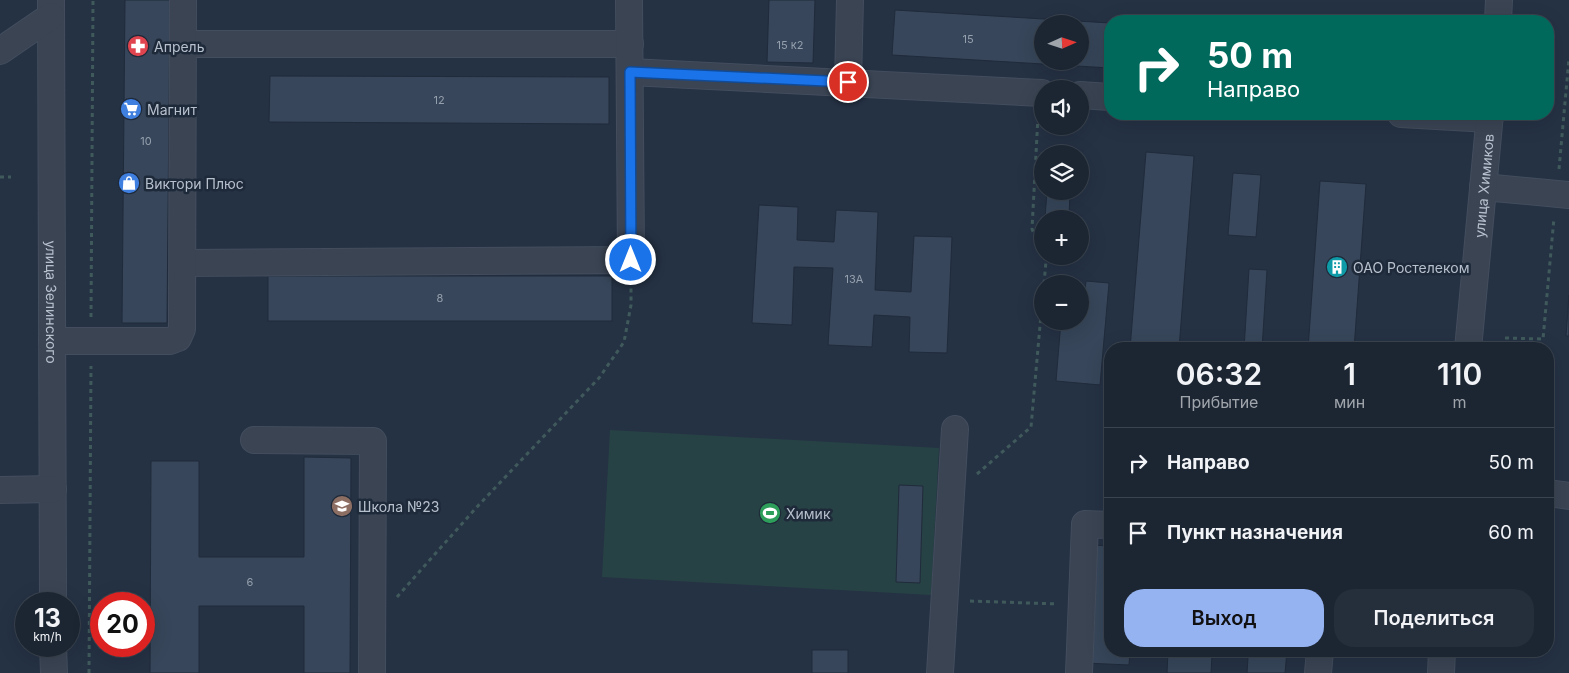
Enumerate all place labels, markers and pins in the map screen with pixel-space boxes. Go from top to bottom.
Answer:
pharmacy icon: Апрель [126,34,150,58]
place label: Апрель [154,38,205,55]
pin [827,61,869,103]
supermarket icon: Магнит [119,97,143,121]
place label: Магнит [147,101,197,118]
shop icon: Виктори Плюс [117,171,141,195]
place label: Виктори Плюс [145,175,244,192]
building icon: ОАО Ростелеком [1325,255,1349,279]
place label: ОАО Ростелеком [1353,259,1469,276]
school or university icon: Школа №23 [330,494,354,518]
place label: Школа №23 [358,498,439,515]
sports icon: Химик [758,501,782,525]
place label: Химик [786,505,831,522]

